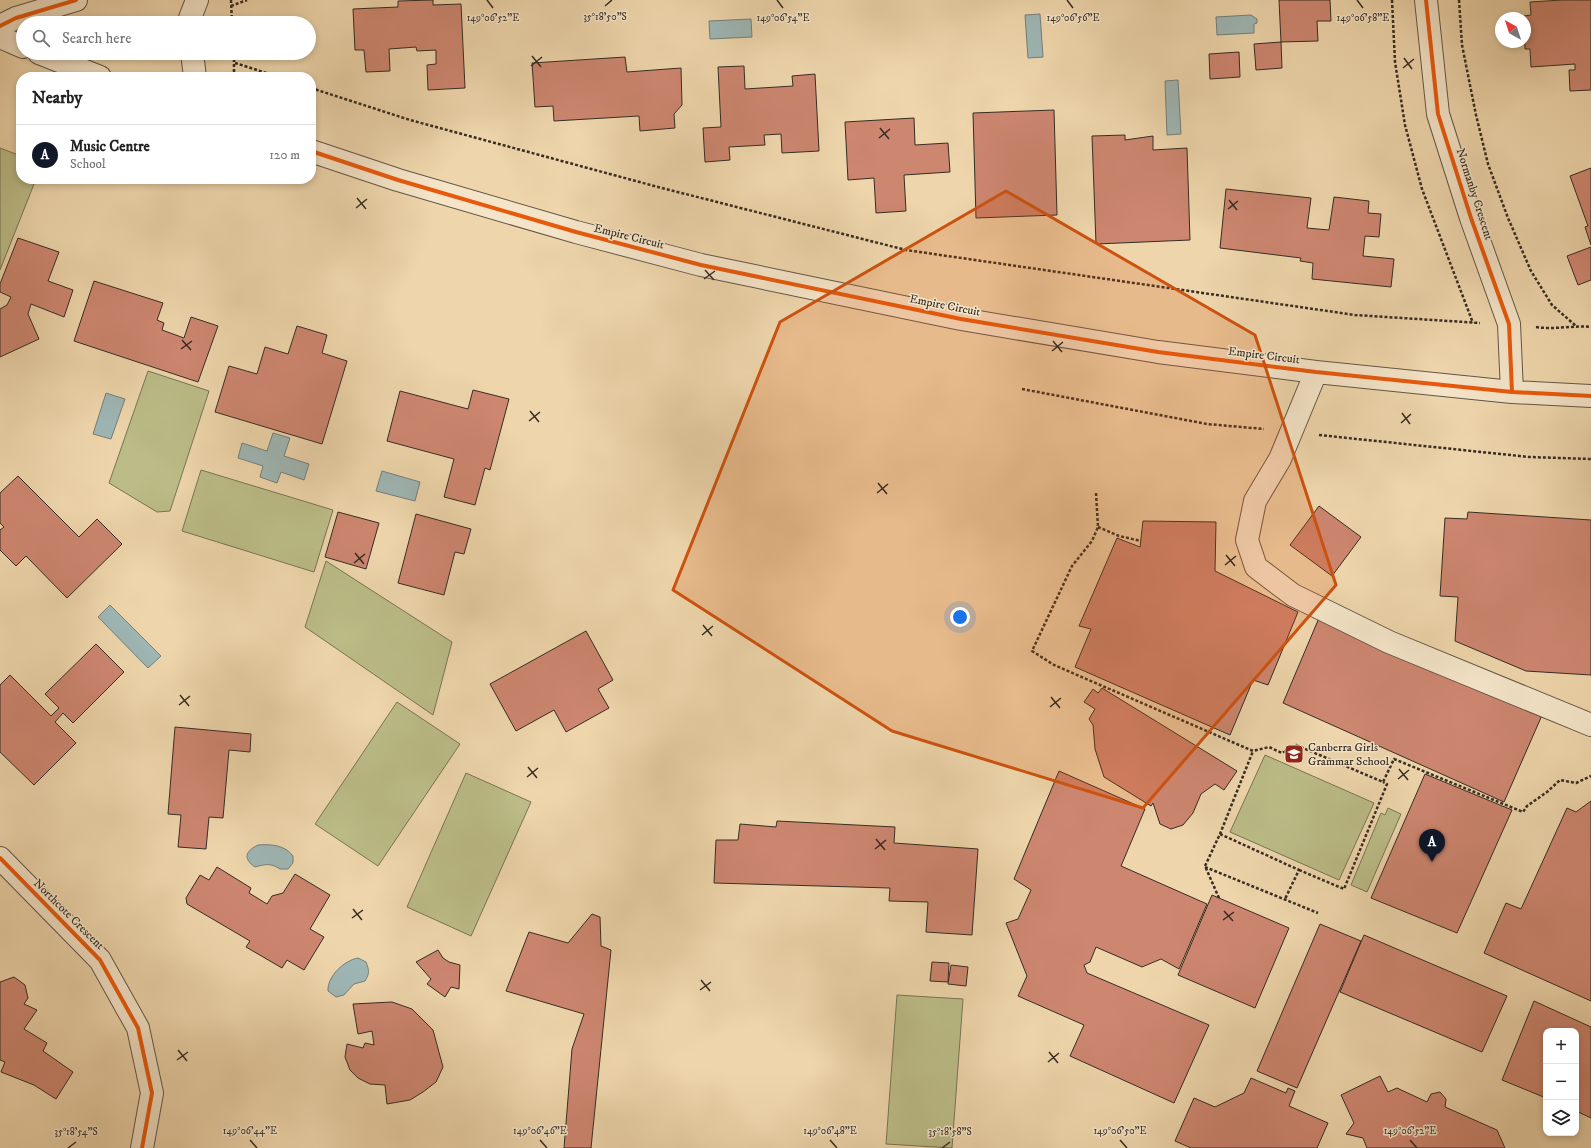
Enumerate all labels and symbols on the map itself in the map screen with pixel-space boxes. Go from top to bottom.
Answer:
text: 35°18'50"S [583,11,627,23]
text: 149°06'52"E [467,12,519,24]
text: 149°06'54"E [756,12,810,24]
text: 149°06'56"E [1047,12,1099,24]
text: 149°06'58"E [1337,12,1389,24]
north arrow [1495,12,1531,48]
street label: Normanby Crescent [1453,146,1496,242]
street label: Empire Circuit [592,221,666,253]
street label: Empire Circuit [908,291,982,320]
street label: Empire Circuit [1227,344,1301,367]
your location [950,607,970,627]
place label: Canberra Girls Grammar School [1308,740,1389,769]
school or university icon: Canberra Girls Grammar School [1283,743,1305,765]
pin: A [1419,829,1445,862]
street label: Northcote Crescent [30,876,107,953]
text: 149°06'44"E [223,1125,277,1137]
text: 149°06'46"E [513,1125,567,1137]
text: 149°06'48"E [803,1125,857,1137]
text: 149°06'50"E [1093,1125,1147,1137]
text: 149°06'52"E [1384,1125,1436,1137]
text: 35°18'54"S [54,1126,98,1138]
text: 35°18'58"S [928,1126,972,1138]

